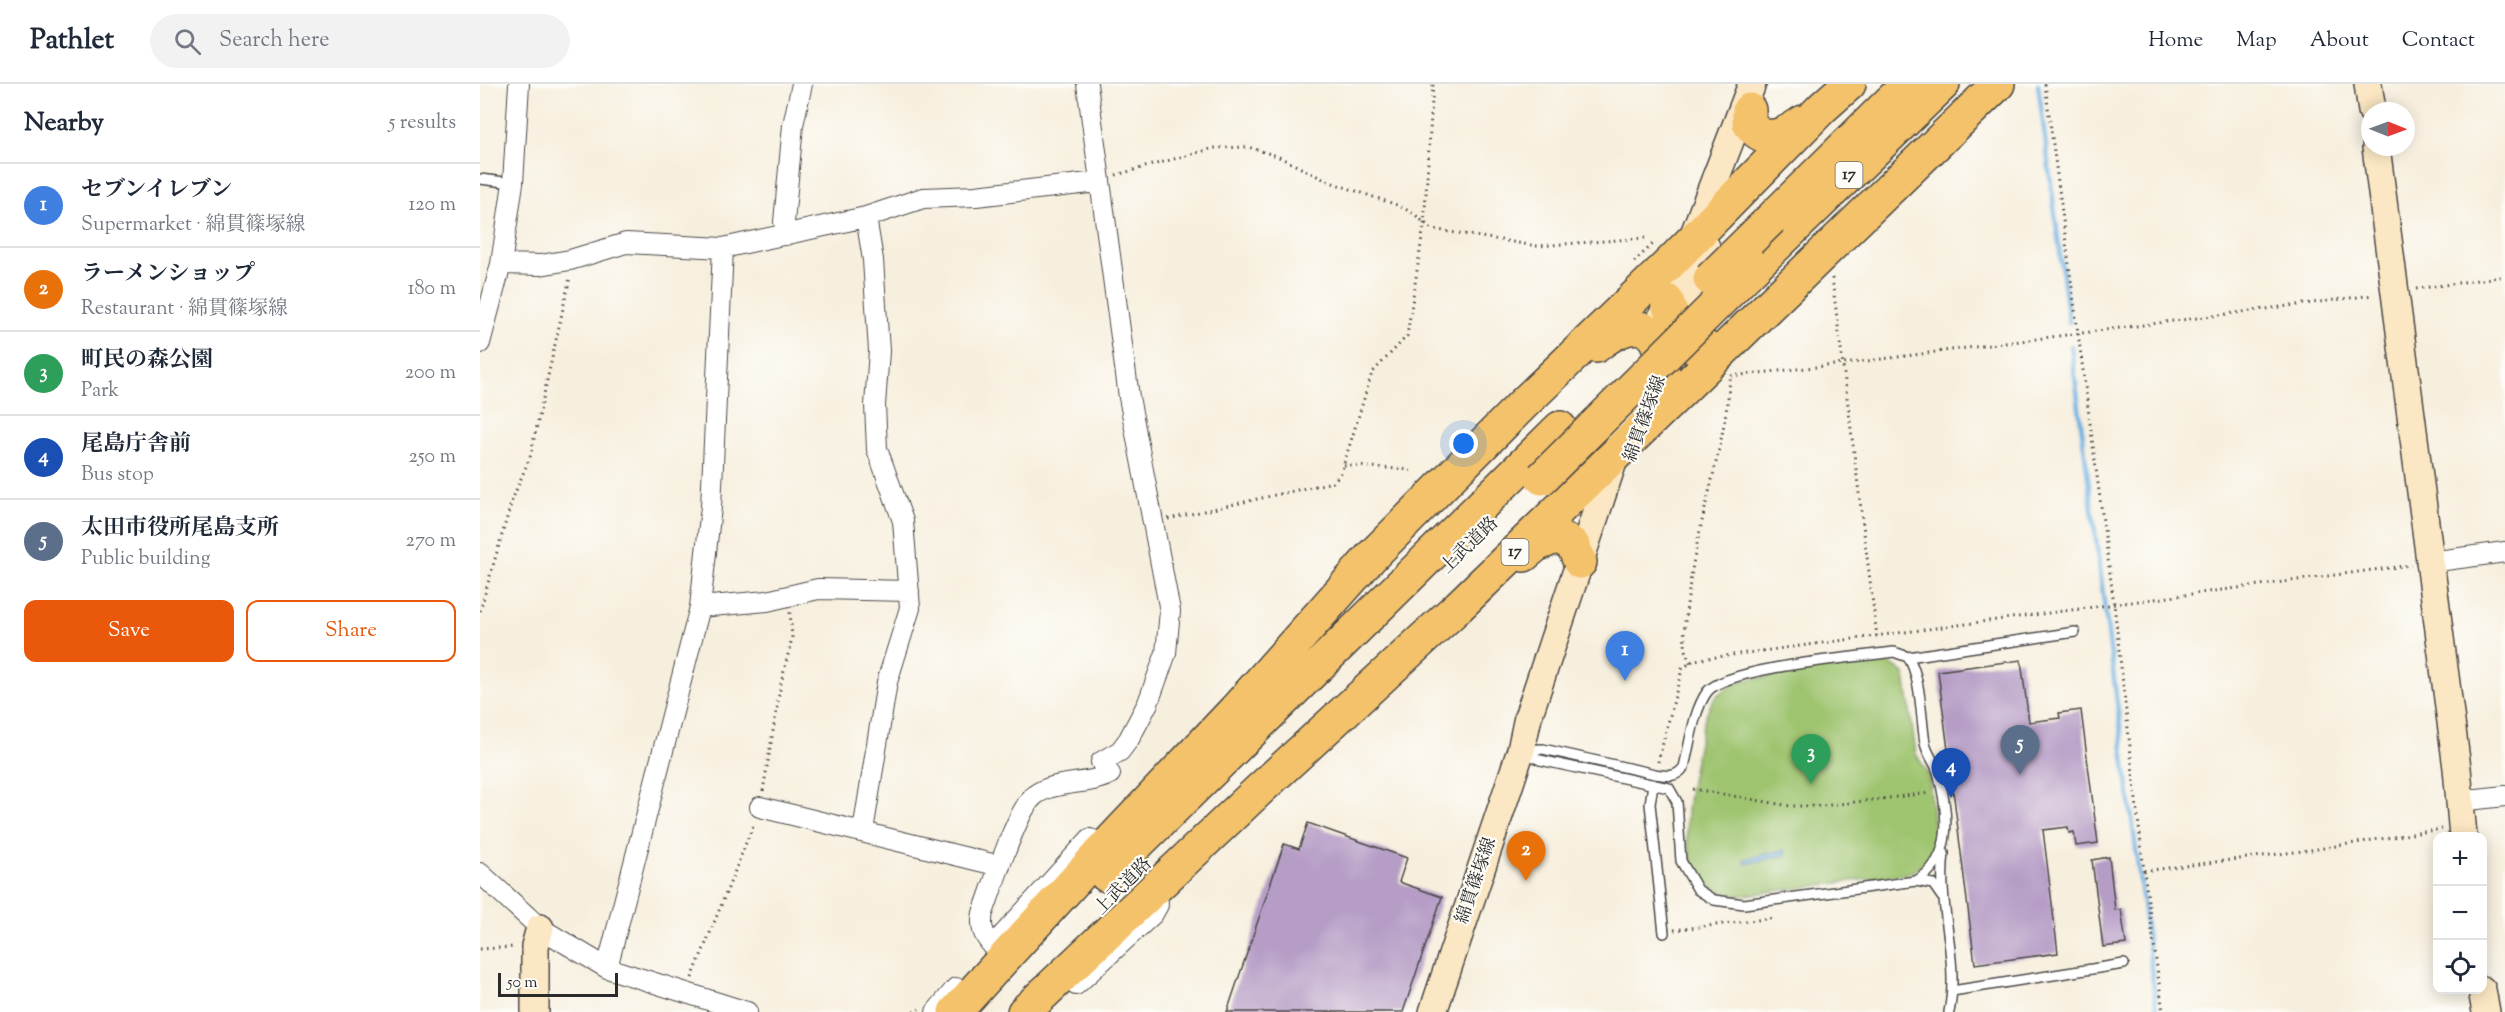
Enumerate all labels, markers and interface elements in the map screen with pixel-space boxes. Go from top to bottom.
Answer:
search box [150,14,570,68]
text: Pathlet [30,21,114,61]
icon: search [171,25,204,58]
text: Search here [219,25,329,57]
text: Home [2148,26,2203,56]
text: Map [2236,26,2277,56]
text: About [2310,26,2369,56]
text: Contact [2402,26,2475,56]
north arrow [2361,102,2415,156]
text: Nearby [24,105,104,142]
text: 5 results [389,109,456,138]
road number: 17 [1836,162,1862,188]
text: セブンイレブン [81,175,232,207]
text: 1 [40,191,47,220]
text: 120 m [408,191,456,220]
text: Supermarket · 綿貫篠塚線 [81,211,305,240]
text: ラーメンショップ [81,259,255,291]
text: 2 [39,275,48,304]
text: 180 m [408,275,456,304]
text: Restaurant · 綿貫篠塚線 [81,295,288,324]
text: 町民の森公園 [81,345,213,377]
text: 3 [39,359,48,388]
text: 200 m [405,359,456,388]
street label: 綿貫篠塚線 [1618,372,1674,466]
text: Park [81,377,119,406]
text: 尾島庁舎前 [81,429,191,461]
your location [1449,429,1478,458]
text: 4 [38,443,49,472]
text: 250 m [408,443,456,472]
text: Bus stop [81,461,154,490]
street label: 上武道路 [1435,512,1505,580]
text: 太田市役所尾島支所 [81,513,279,545]
text: 5 [40,527,47,556]
text: 270 m [406,527,456,556]
road number: 17 [1502,539,1528,565]
text: Public building [81,545,211,574]
button: Save [24,600,234,662]
button: Share [246,600,456,662]
pin: 1 [1606,632,1644,681]
pin: 5 [2000,726,2040,775]
pin: 3 [1792,734,1830,784]
pin: 4 [1932,748,1970,798]
pin: 2 [1506,832,1546,881]
map controls [2433,832,2487,994]
button: + [2433,832,2487,886]
street label: 綿貫篠塚線 [1450,834,1504,928]
street label: 上武道路 [1089,852,1159,922]
button: − [2433,886,2487,940]
button: locate [2433,940,2487,994]
scale bar [498,970,618,998]
text: 50 m [507,972,538,995]

